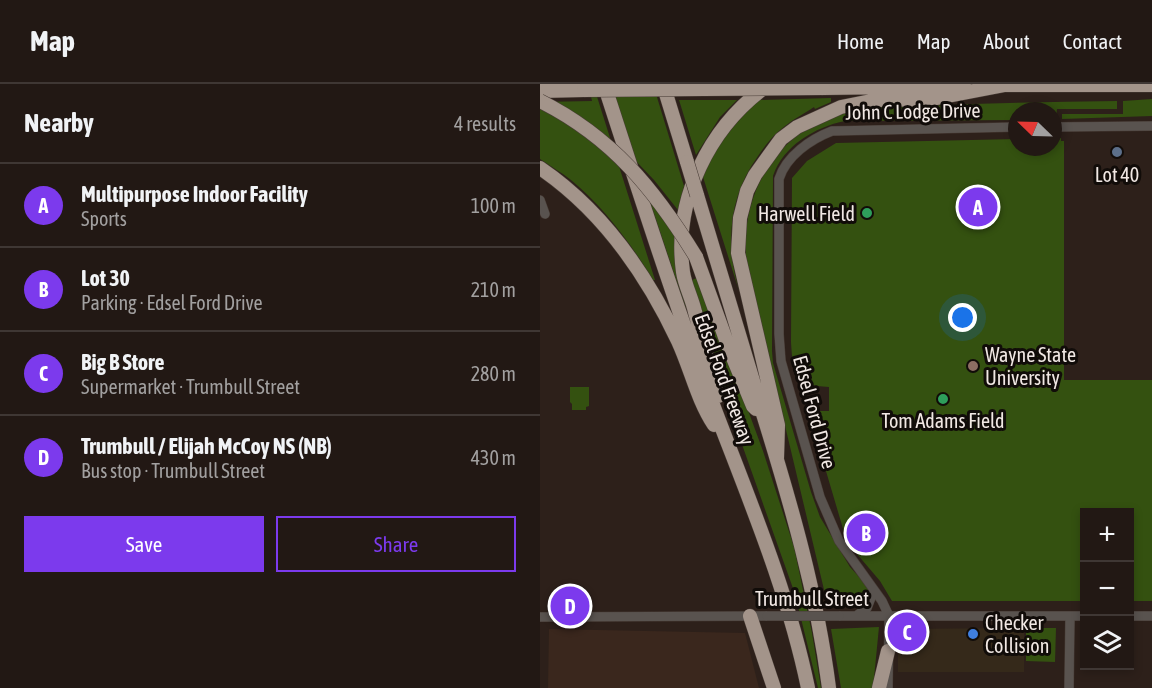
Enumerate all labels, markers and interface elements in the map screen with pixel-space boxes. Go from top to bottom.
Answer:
text: Map [30,25,75,57]
text: Home [837,29,884,53]
text: Map [917,29,951,53]
text: About [984,29,1030,53]
text: Contact [1063,29,1122,53]
street label: John C Lodge Drive [845,98,981,124]
north arrow [1008,102,1062,156]
text: Nearby [24,108,94,138]
text: 4 results [454,112,516,135]
marker: Lot 40 [1110,145,1124,159]
place label: Lot 40 [1095,163,1139,186]
text: Multipurpose Indoor Facility [81,181,308,207]
pin: A [958,184,998,230]
text: A [39,194,48,217]
text: 100 m [471,194,516,217]
place label: Harwell Field [758,202,855,225]
marker: Harwell Field [860,206,874,220]
text: Sports [81,207,127,230]
text: Lot 30 [81,265,130,291]
text: B [39,278,48,301]
text: 210 m [471,278,516,301]
text: Parking · Edsel Ford Drive [81,291,263,314]
your location [948,303,977,332]
street label: Edsel Ford Freeway [691,310,759,448]
place label: Wayne State University [985,343,1076,389]
text: Big B Store [81,349,165,375]
street label: Edsel Ford Drive [789,353,841,471]
marker: Wayne State University [966,359,980,373]
text: C [39,362,48,385]
text: 280 m [471,362,516,385]
text: Supermarket · Trumbull Street [81,375,300,398]
marker: Tom Adams Field [936,392,950,406]
place label: Tom Adams Field [881,409,1005,432]
text: Trumbull / Elijah McCoy NS (NB) [81,433,332,459]
text: D [38,446,49,469]
text: 430 m [471,446,516,469]
text: Bus stop · Trumbull Street [81,459,265,482]
map controls [1080,508,1134,670]
button: + [1080,508,1134,562]
pin: B [846,510,886,556]
button: Save [24,516,264,572]
button: Share [276,516,516,572]
button: − [1080,562,1134,616]
pin: D [550,584,590,628]
street label: Trumbull Street [755,587,869,610]
pin: C [888,610,926,654]
place label: Checker Collision [985,611,1049,657]
button: layers [1080,616,1134,670]
marker: Checker Collision [966,627,980,641]

